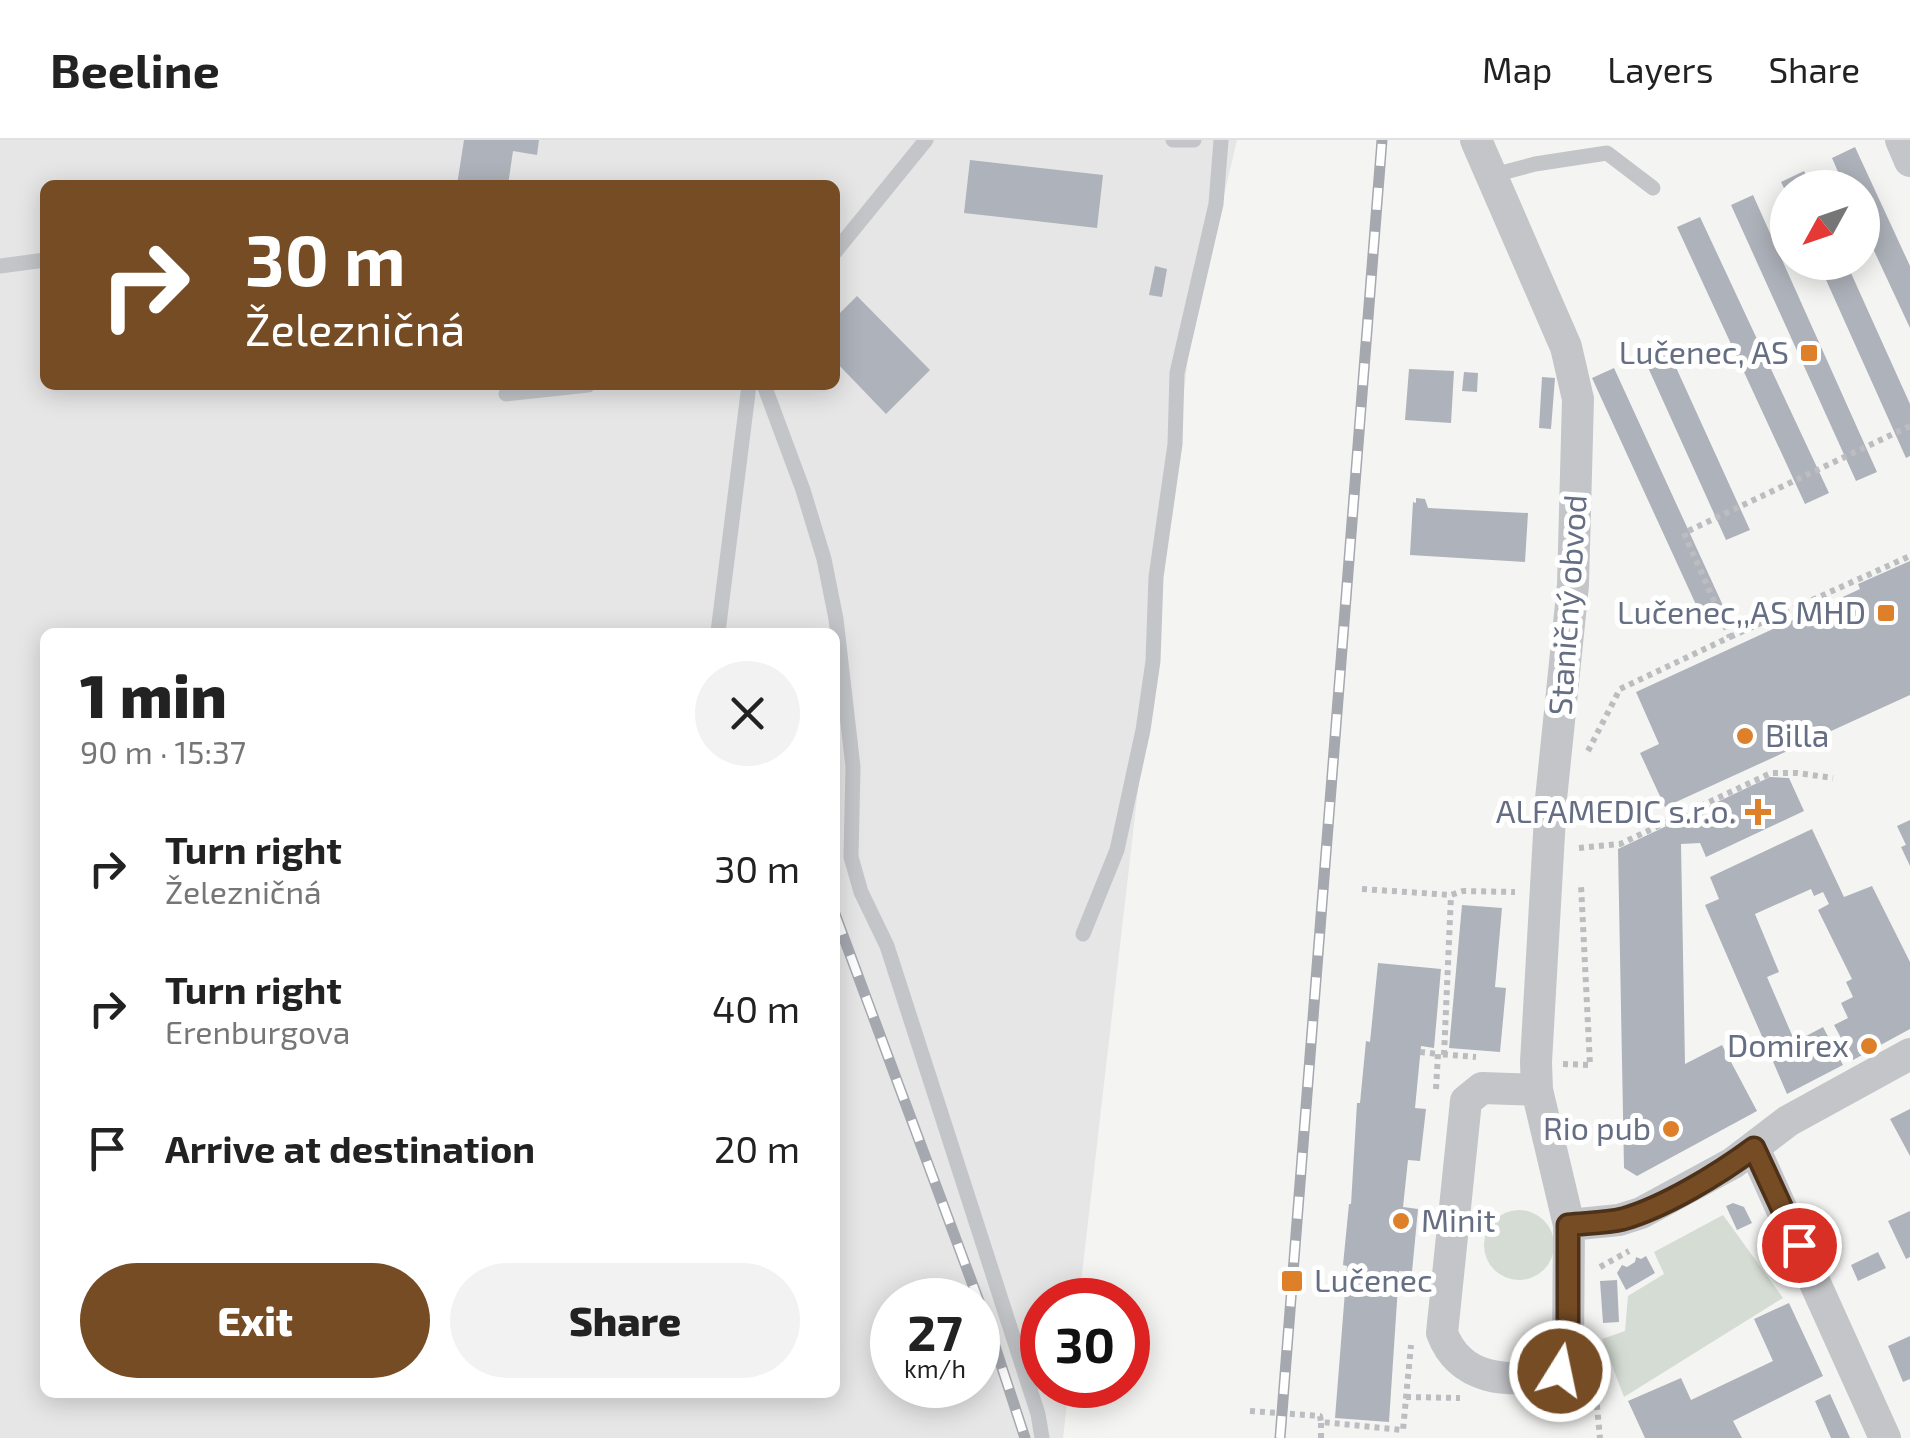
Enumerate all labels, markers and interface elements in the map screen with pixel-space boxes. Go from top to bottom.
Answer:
text: Beeline [50,40,220,98]
text: Map [1482,48,1552,90]
text: Layers [1607,48,1713,90]
text: Share [1768,48,1860,90]
north arrow [1770,170,1880,280]
map controls [1770,170,1880,280]
text: 30 m [245,216,406,300]
icon: right [80,220,210,350]
text: Železničná [245,301,465,355]
place label: Lučenec, AS [1619,332,1789,370]
marker: Lučenec, AS [1798,342,1820,364]
street label: Staničný obvod [1539,493,1593,717]
place label: Lučenec,,AS MHD [1617,592,1866,630]
marker: Lučenec,,AS MHD [1875,602,1897,624]
text: 1 min [80,658,227,730]
button: close [695,661,800,766]
place label: Billa [1765,715,1829,753]
marker: Billa [1734,725,1756,747]
text: 90 m · 15:37 [80,732,246,770]
place label: ALFAMEDIC s.r.o. [1496,791,1736,829]
marker: ALFAMEDIC s.r.o. [1745,799,1771,825]
text: Turn right [165,826,342,872]
icon: right [80,841,135,896]
text: 30 m [714,845,800,891]
text: Železničná [165,872,322,910]
text: Turn right [165,966,342,1012]
icon: right [80,981,135,1036]
text: 40 m [712,985,800,1031]
text: Erenburgova [165,1012,350,1050]
place label: Domirex [1727,1025,1849,1063]
marker: Domirex [1858,1035,1880,1057]
place label: Rio pub [1543,1108,1651,1146]
marker: Rio pub [1660,1118,1682,1140]
icon: arrive [80,1121,135,1176]
text: Arrive at destination [165,1125,535,1171]
text: 20 m [714,1125,800,1171]
place label: Minit [1421,1200,1496,1238]
pin [1757,1203,1842,1288]
marker: Minit [1390,1210,1412,1232]
icon: arrive [1772,1218,1827,1273]
place label: Lučenec [1314,1260,1433,1298]
button: Exit [80,1263,430,1378]
button: Share [450,1263,800,1378]
marker: Lučenec [1279,1268,1305,1294]
speed limit sign: 30 [1020,1278,1150,1408]
text: 27 [907,1301,963,1361]
position arrow [1508,1319,1612,1423]
text: km/h [904,1353,966,1383]

